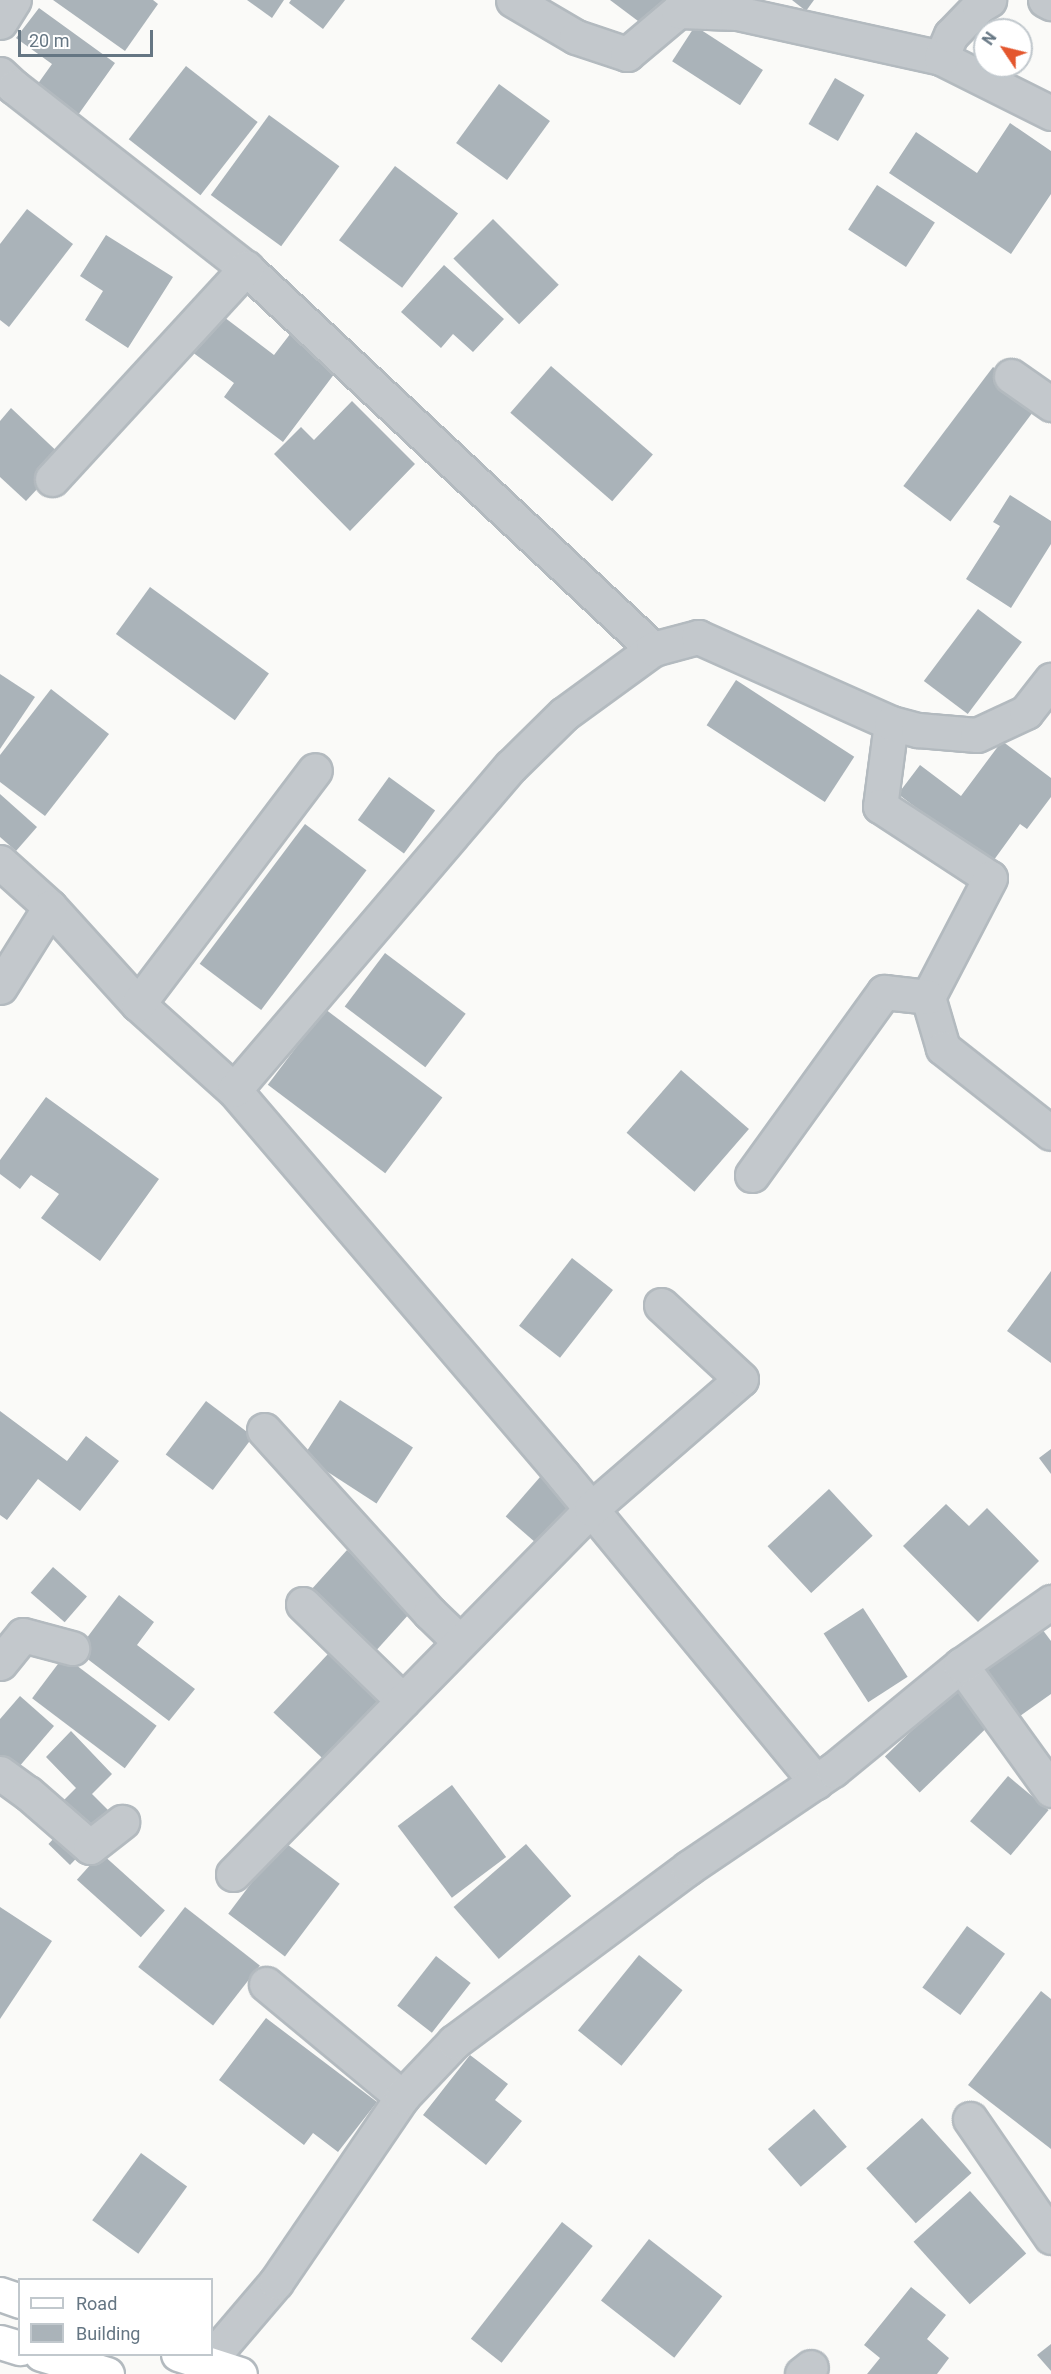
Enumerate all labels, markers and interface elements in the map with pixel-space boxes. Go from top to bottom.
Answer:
scale bar [21,18,156,56]
north arrow [973,18,1033,78]
text: N [978,28,1001,49]
text: 20 m [29,30,69,51]
legend [18,2278,213,2356]
text: Road [76,2293,117,2314]
text: Building [76,2323,140,2344]

